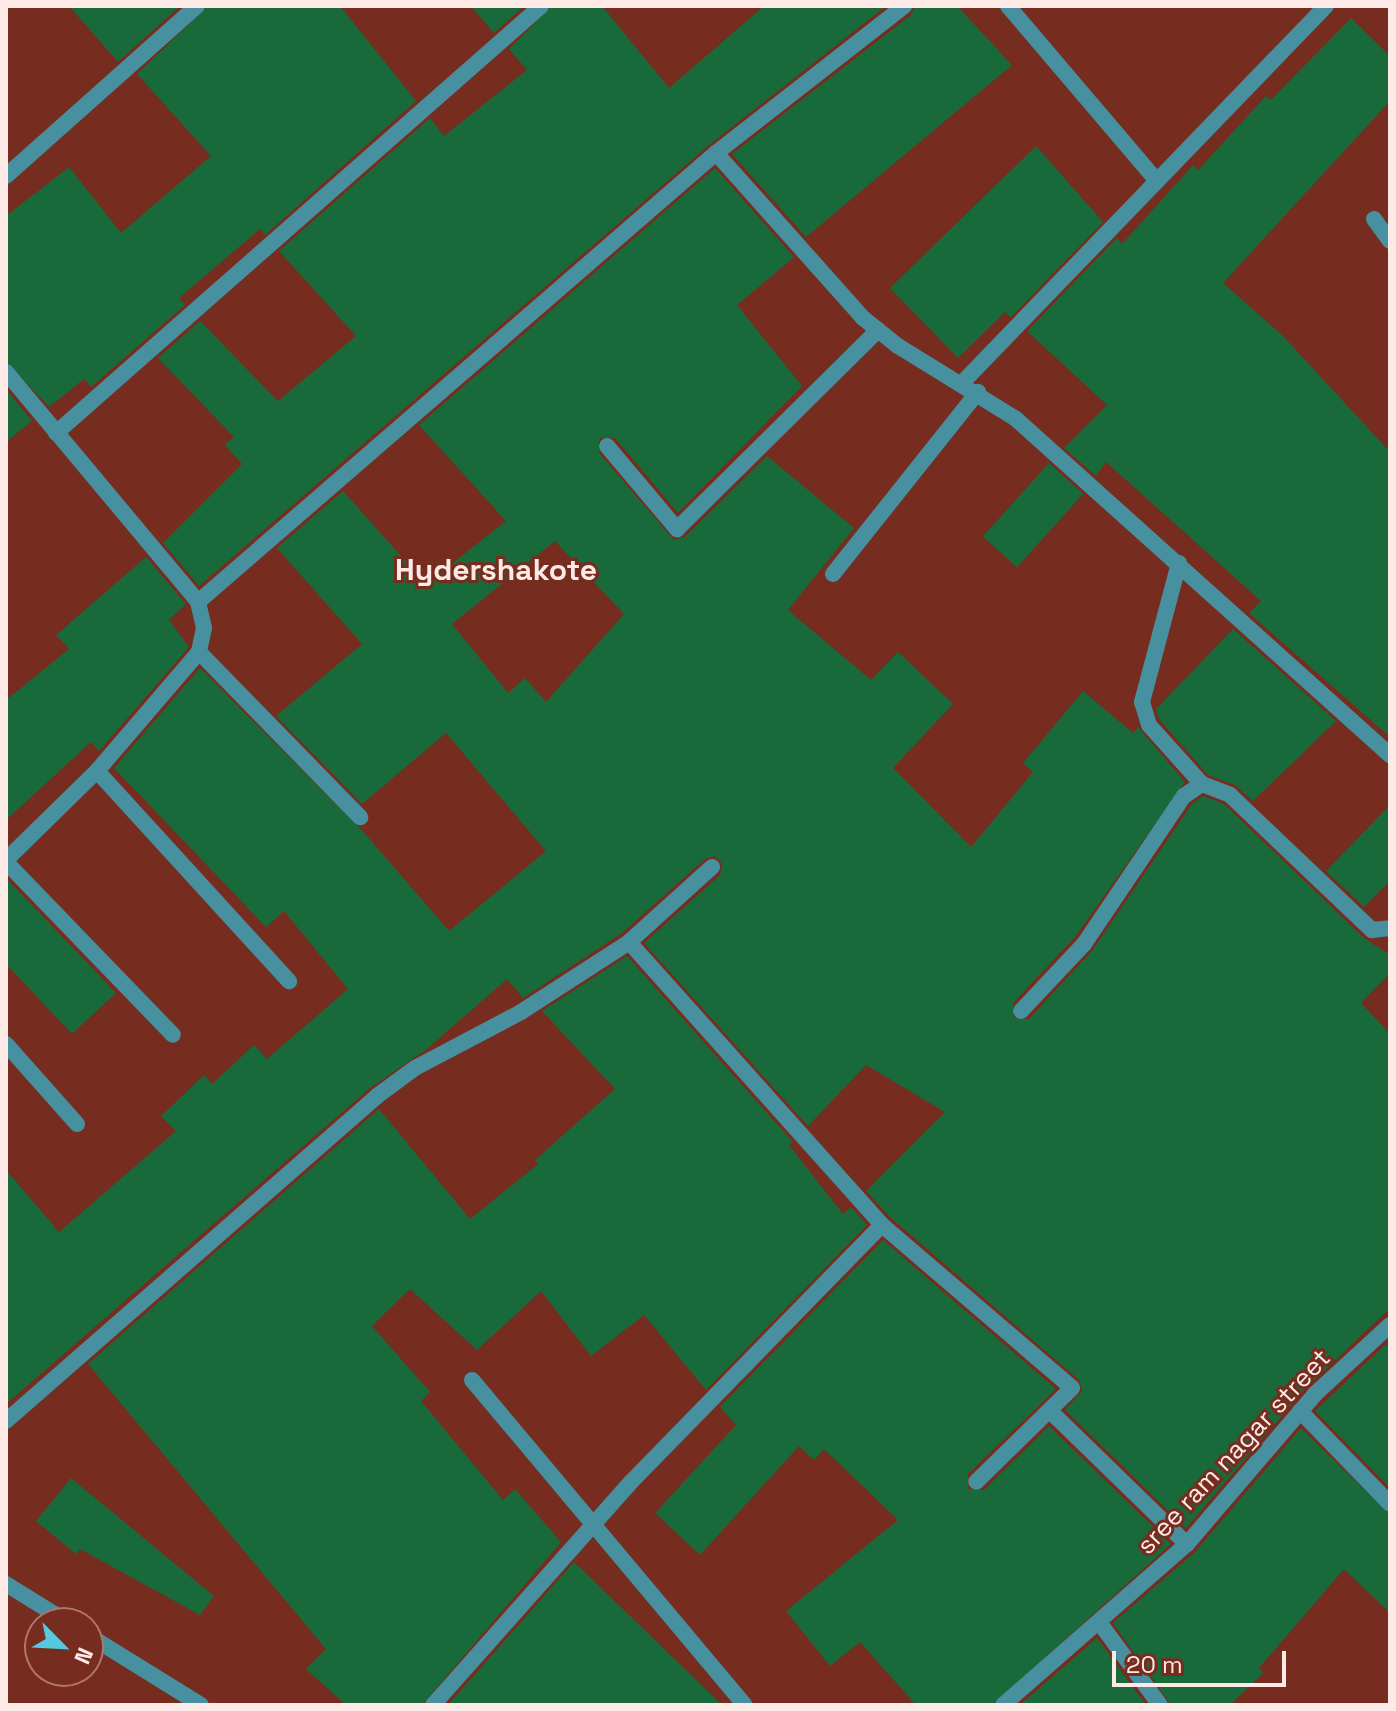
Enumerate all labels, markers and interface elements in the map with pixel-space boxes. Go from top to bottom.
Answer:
district label: Hydershakote [395,552,597,588]
street label: sree ram nagar street [1131,1343,1337,1561]
north arrow [24,1607,104,1687]
scale bar [1116,1635,1290,1685]
text: N [68,1644,100,1668]
text: 20 m [1126,1649,1183,1680]

